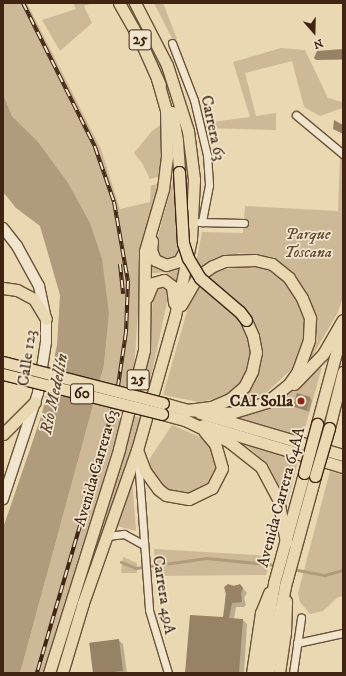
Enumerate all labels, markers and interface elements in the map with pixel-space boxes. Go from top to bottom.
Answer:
north arrow [294,12,334,52]
road number: 25 [128,27,152,53]
text: N [311,35,325,51]
street label: Carrera 63 [197,94,229,162]
park label: Parque Toscana [284,224,332,262]
street label: Calle 123 [14,329,40,387]
water label: Río Medellín [37,352,73,436]
road number: 25 [126,367,150,393]
road number: 60 [70,381,94,407]
place label: CAI Solla [230,391,293,411]
marker: CAI Solla [296,396,306,406]
street label: Avenida Carrera 63 [70,407,122,529]
street label: Avenida Carrera 64AA [253,425,309,569]
street label: Carrera 49A [148,554,180,636]

